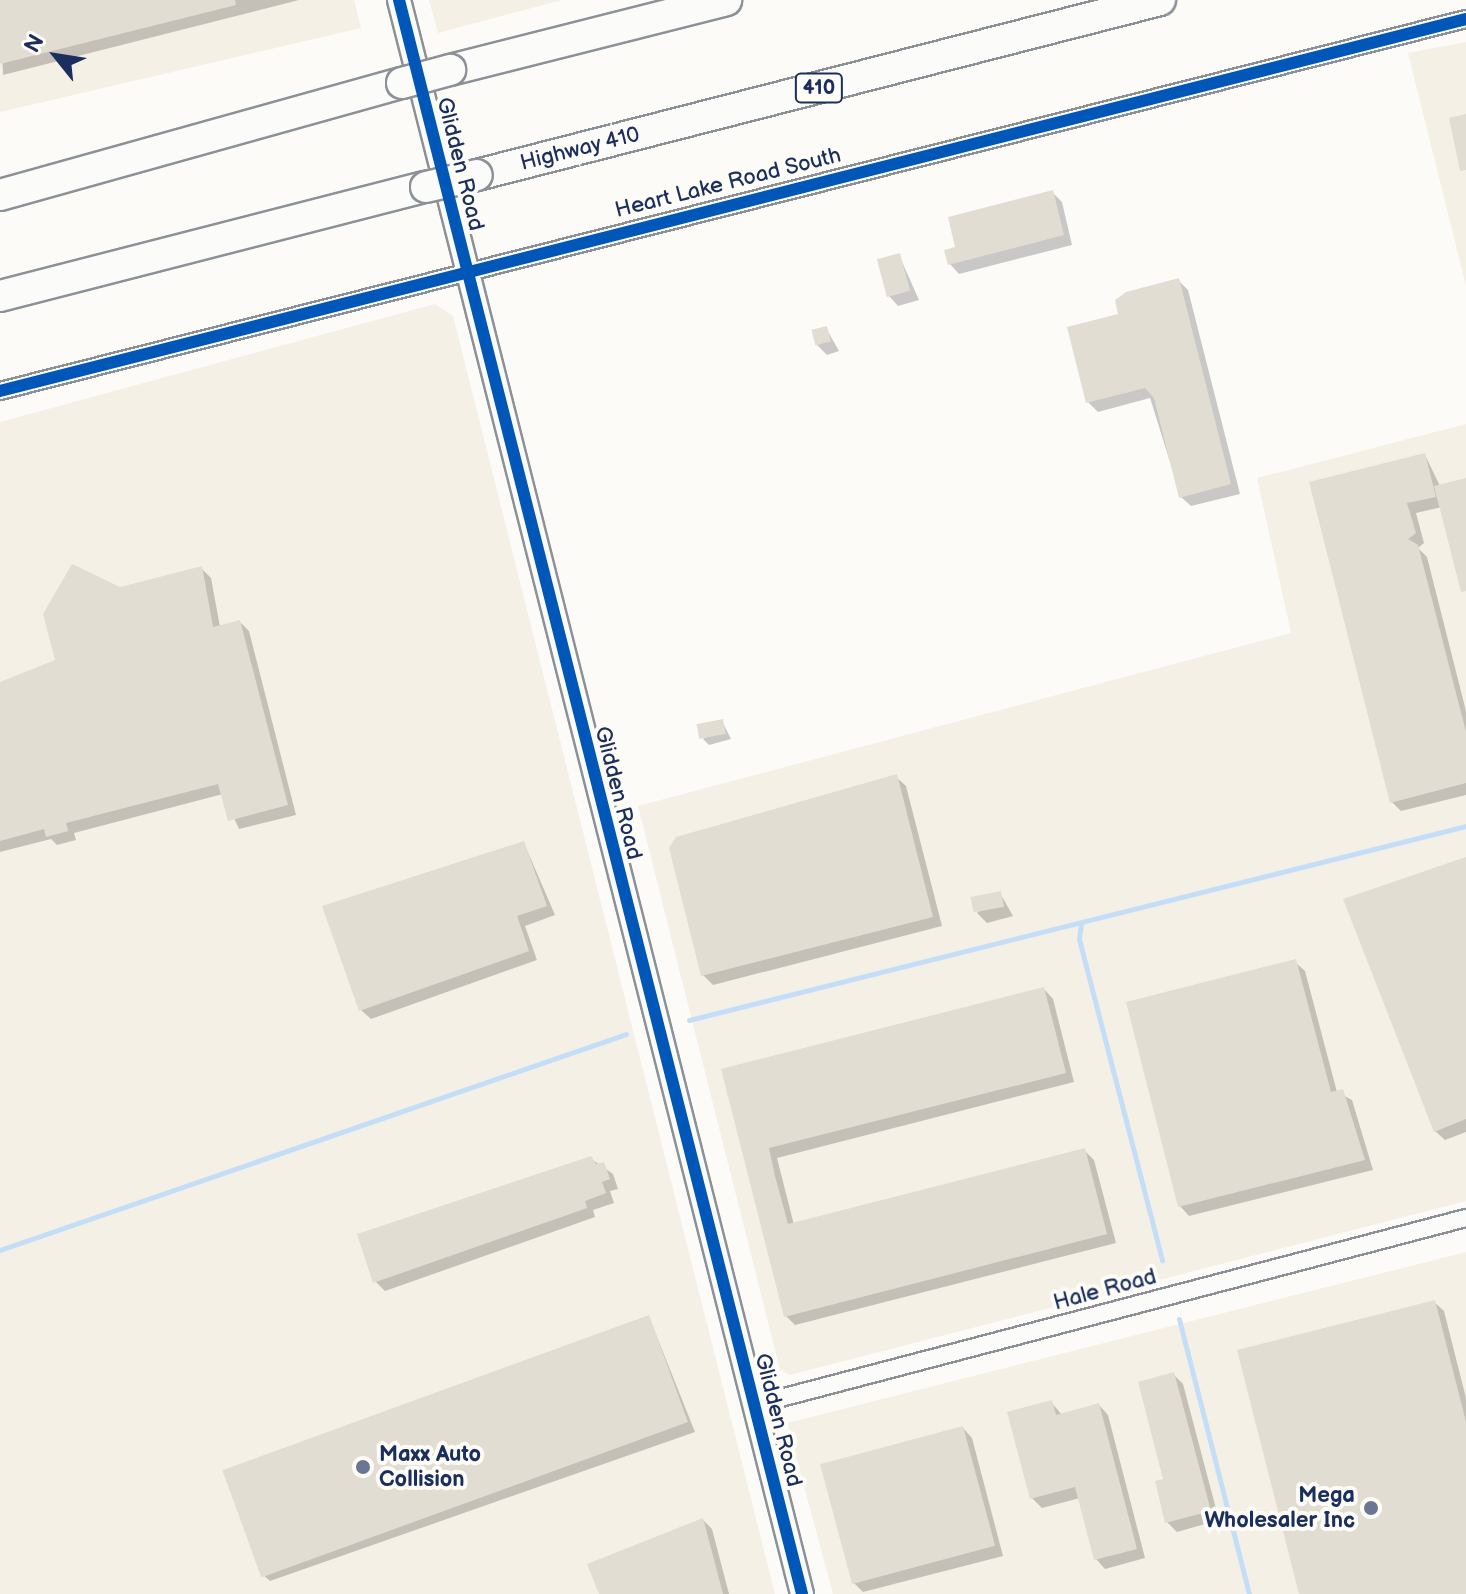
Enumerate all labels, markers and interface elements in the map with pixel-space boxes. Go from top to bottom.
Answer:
north arrow [16,16,96,96]
text: N [19,30,51,58]
road number: 410 [793,72,845,104]
street label: Glidden Road [431,95,489,233]
street label: Highway 410 [517,121,643,177]
street label: Heart Lake Road South [612,142,844,224]
street label: Glidden Road [589,724,647,862]
street label: Hale Road [1051,1264,1159,1316]
street label: Glidden Road [749,1351,807,1489]
place label: Maxx Auto Collision [379,1441,481,1492]
marker: Maxx Auto Collision [354,1458,372,1476]
place label: Mega Wholesaler Inc [1205,1482,1355,1534]
marker: Mega Wholesaler Inc [1362,1499,1380,1517]

